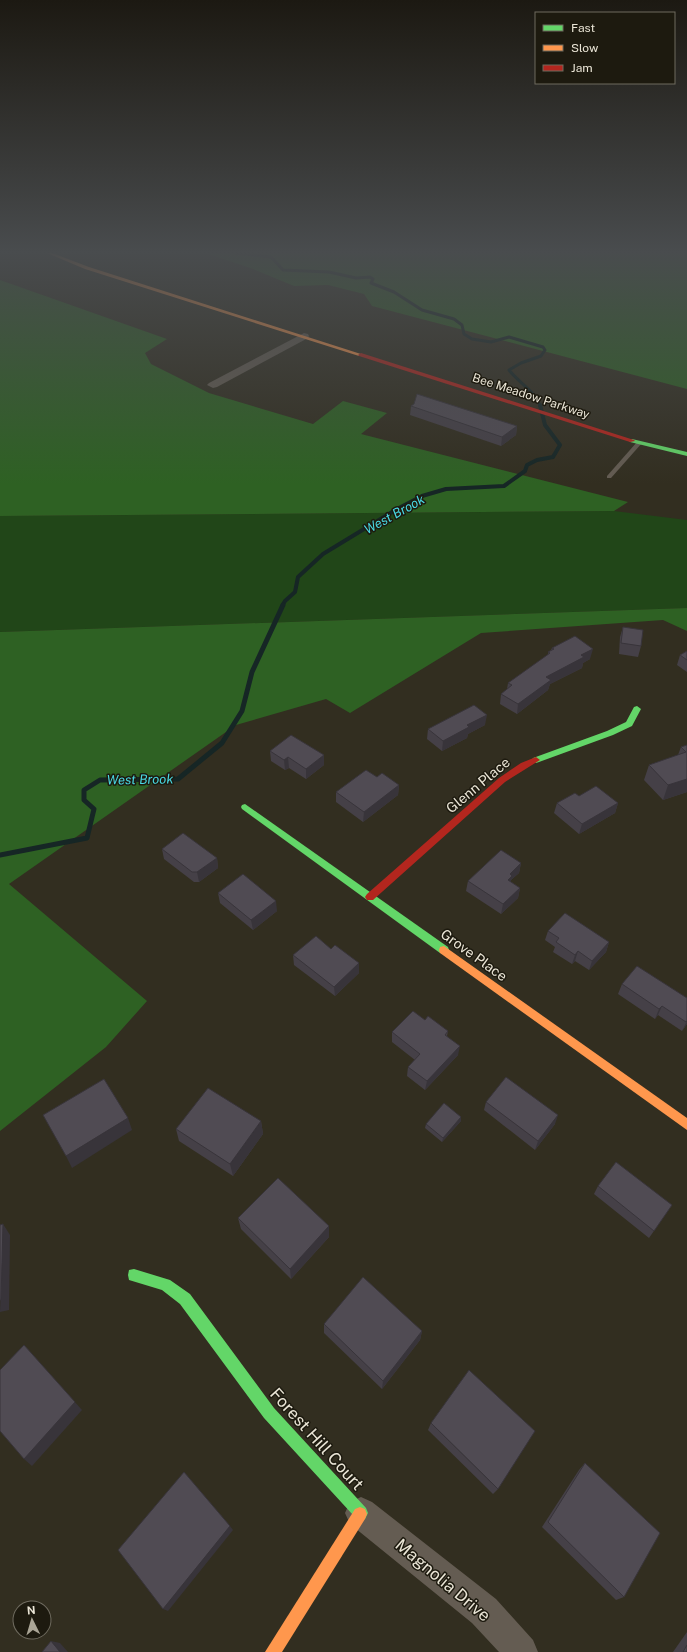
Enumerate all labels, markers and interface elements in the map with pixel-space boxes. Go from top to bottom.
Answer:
legend [535,12,675,84]
text: Fast [571,21,596,35]
text: Slow [571,41,599,55]
text: Jam [571,61,593,75]
street label: Bee Meadow Parkway [471,370,592,422]
water label: West Brook [361,492,427,537]
street label: Glenn Place [443,754,513,816]
water label: West Brook [107,771,174,788]
street label: Grove Place [438,926,510,984]
street label: Forest Hill Court [266,1384,368,1494]
street label: Magnolia Drive [391,1534,495,1626]
north arrow [12,1600,52,1640]
text: N [26,1604,36,1616]

